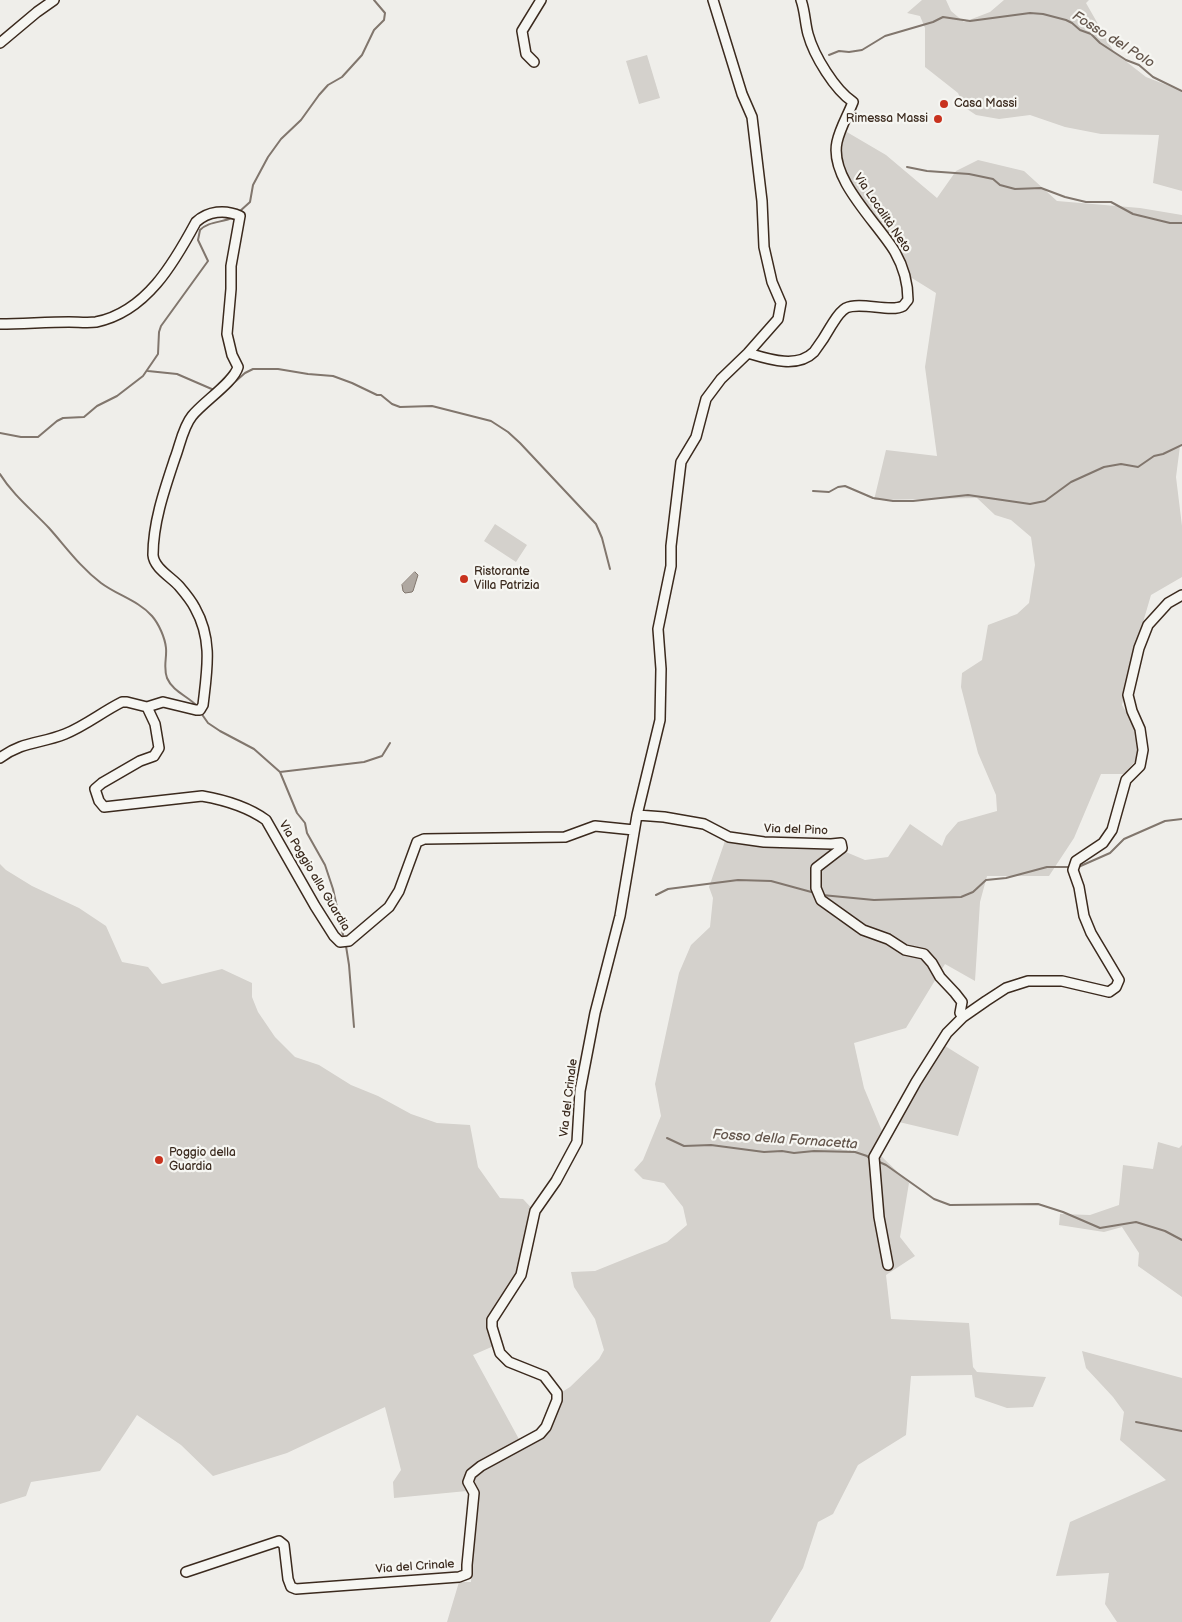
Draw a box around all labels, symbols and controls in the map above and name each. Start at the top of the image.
water label: Fosso del Polo [1069,8,1157,72]
place label: Casa Massi [954,97,1017,111]
marker: Casa Massi [938,98,950,110]
place label: Rimessa Massi [846,112,928,126]
marker: Rimessa Massi [932,113,944,125]
street label: Via Località Neto [850,171,914,255]
place label: Ristorante Villa Patrizia [474,565,540,593]
marker: Ristorante Villa Patrizia [458,573,470,585]
street label: Via Poggio alla Guardia [275,818,353,934]
street label: Via del Pino [764,822,828,838]
street label: Via del Crinale [557,1058,581,1138]
water label: Fosso della Fornacetta [712,1127,858,1153]
place label: Poggio della Guardia [169,1146,236,1174]
marker: Poggio della Guardia [153,1154,165,1166]
street label: Via del Crinale [375,1557,455,1577]

